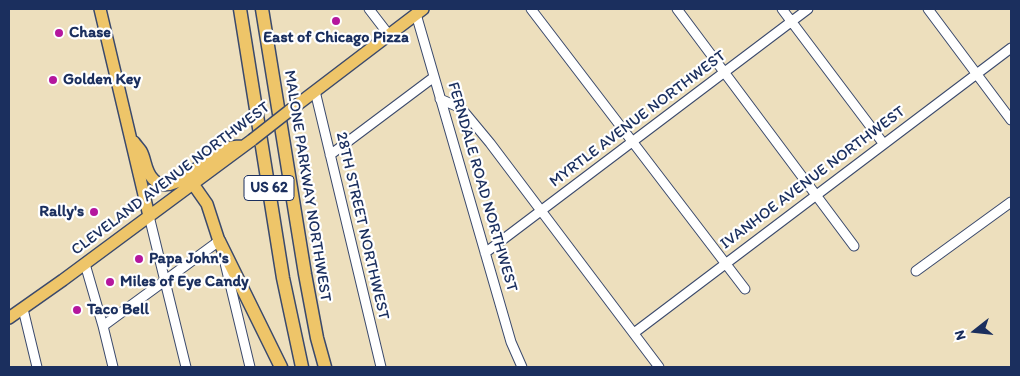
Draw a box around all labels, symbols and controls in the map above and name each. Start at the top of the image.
marker: East of Chicago Pizza [330,15,342,27]
place label: Chase [69,23,111,43]
marker: Chase [53,27,65,39]
place label: East of Chicago Pizza [263,28,409,48]
street label: MYRTLE AVENUE NORTHWEST [546,46,730,192]
street label: MALONE PARKWAY NORTHWEST [279,69,335,303]
place label: Golden Key [63,70,141,90]
marker: Golden Key [47,74,59,86]
street label: FERNDALE ROAD NORTHWEST [443,80,521,294]
street label: CLEVELAND AVENUE NORTHWEST [68,98,274,260]
street label: IVANHOE AVENUE NORTHWEST [717,102,909,254]
street label: 28TH STREET NORTHWEST [331,130,393,322]
road number: US 62 [244,176,294,200]
place label: Rally's [39,202,84,222]
marker: Rally's [88,206,100,218]
place label: Papa John's [149,249,229,269]
marker: Papa John's [133,253,145,265]
place label: Miles of Eye Candy [120,272,249,292]
marker: Miles of Eye Candy [104,276,116,288]
place label: Taco Bell [87,300,149,320]
marker: Taco Bell [71,304,83,316]
north arrow [950,306,1000,356]
text: N [951,328,970,342]

